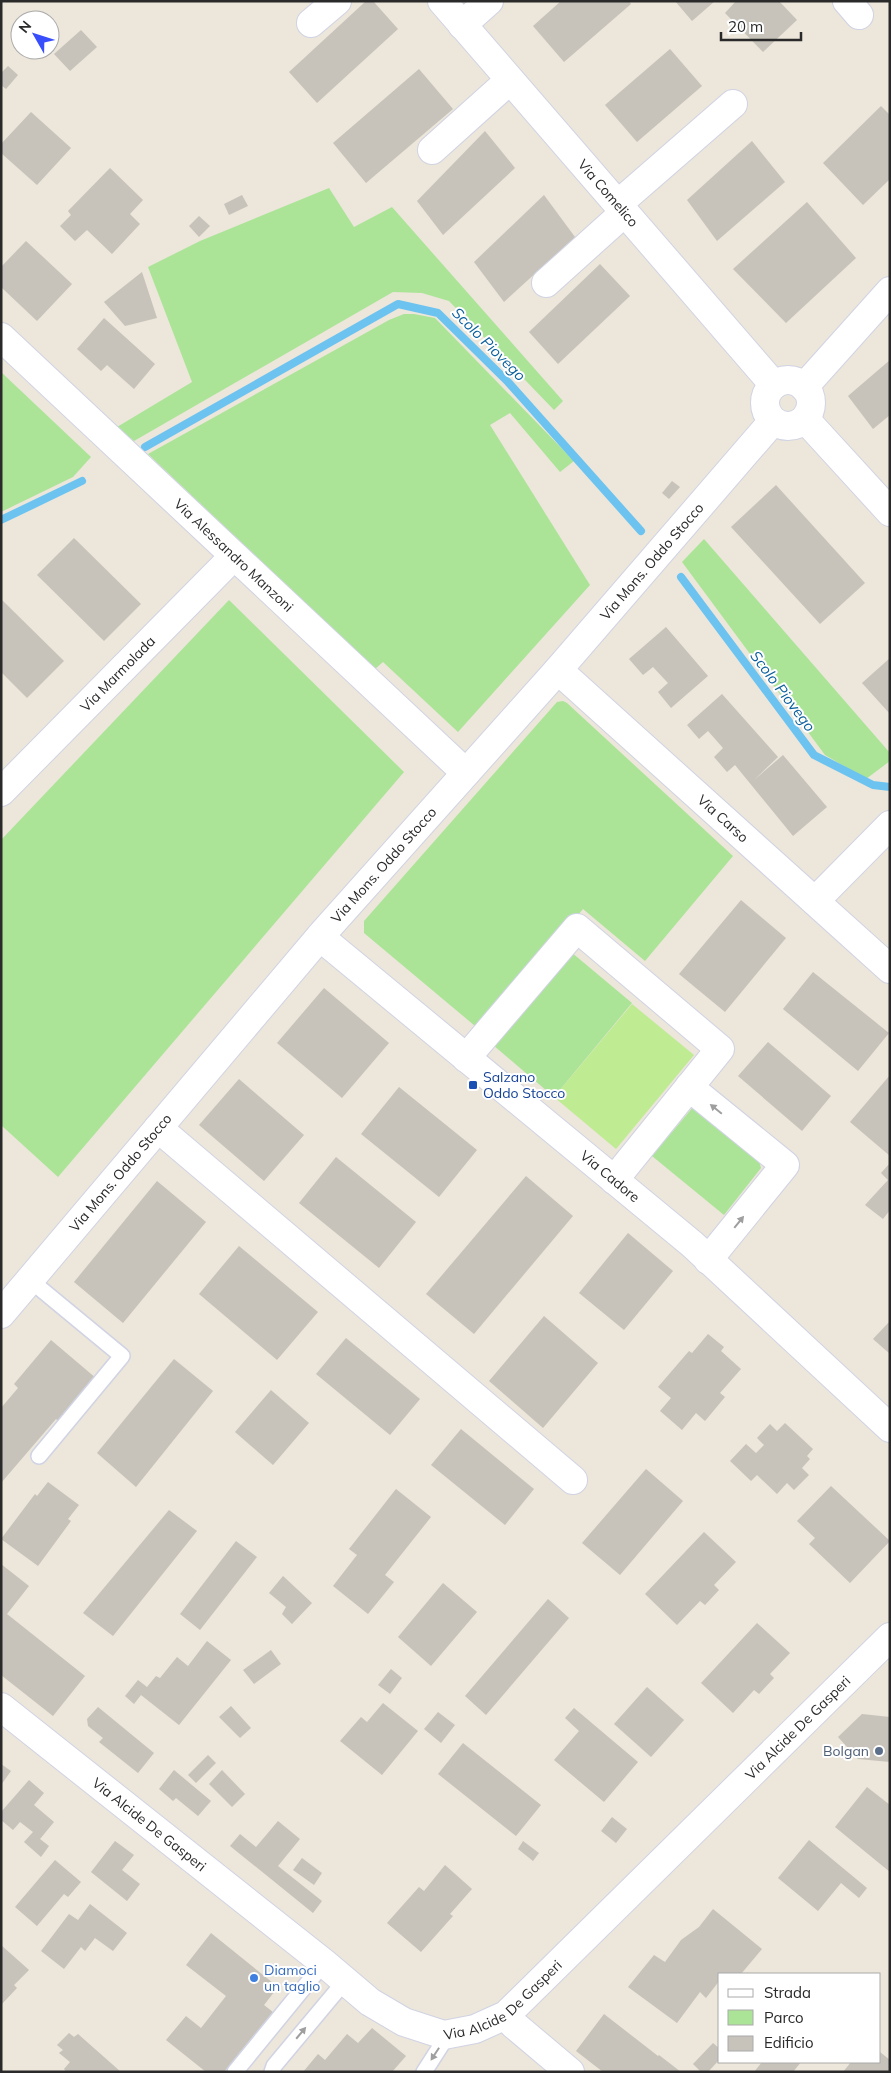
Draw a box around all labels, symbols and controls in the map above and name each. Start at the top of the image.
north arrow [10,10,60,60]
scale bar [721,10,801,42]
text: N [15,17,35,37]
text: 20 m [728,17,763,36]
street label: Via Comelico [574,156,642,231]
water label: Scolo Piovego [448,303,530,385]
street label: Via Alessandro Manzoni [170,495,297,616]
street label: Via Mons. Oddo Stocco [596,499,707,624]
street label: Via Marmolada [76,632,159,716]
water label: Scolo Piovego [746,647,820,736]
street label: Via Carso [694,791,752,846]
street label: Via Mons. Oddo Stocco [327,803,440,927]
place label: Salzano Oddo Stocco [483,1068,565,1102]
marker: Salzano Oddo Stocco [467,1079,479,1091]
one-way arrow [709,1103,722,1114]
street label: Via Mons. Oddo Stocco [65,1110,176,1236]
street label: Via Cadore [577,1146,643,1206]
one-way arrow [733,1216,744,1228]
street label: Via Alcide De Gasperi [741,1672,854,1783]
place label: Bolgan [823,1742,869,1760]
marker: Bolgan [873,1745,885,1757]
street label: Via Alcide De Gasperi [88,1774,210,1875]
street label: Via Alcide De Gasperi [442,1956,566,2044]
place label: Diamoci un taglio [264,1961,320,1995]
marker: Diamoci un taglio [248,1972,260,1984]
legend [718,1973,881,2063]
text: Strada [764,1983,811,2002]
text: Parco [764,2008,804,2027]
one-way arrow [296,2027,307,2040]
text: Edificio [764,2033,814,2052]
one-way arrow [431,2047,440,2061]

